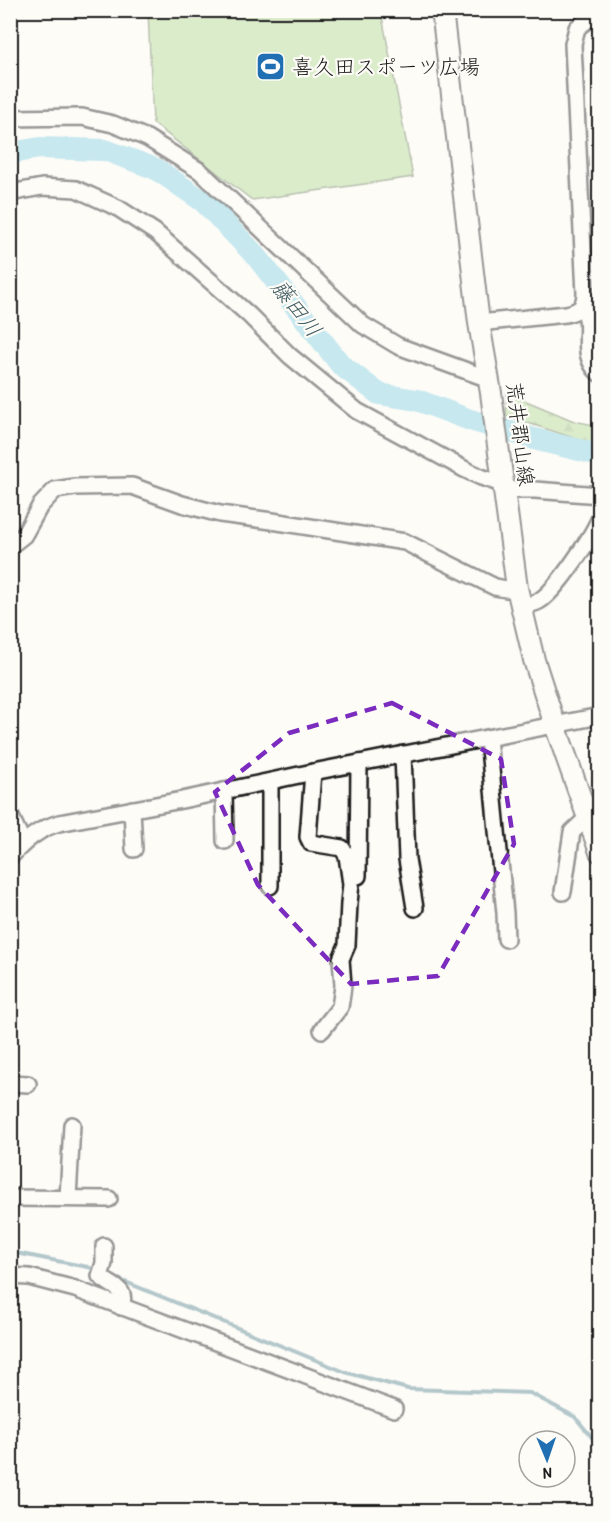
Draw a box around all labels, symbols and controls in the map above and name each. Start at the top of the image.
sports icon: 喜久田スポーツ広場 [255,51,287,83]
place label: 喜久田スポーツ広場 [292,52,481,81]
water label: 藤田川 [265,273,329,343]
street label: 荒井郡山線 [500,380,541,488]
north arrow [517,1429,577,1489]
text: N [542,1463,552,1485]

